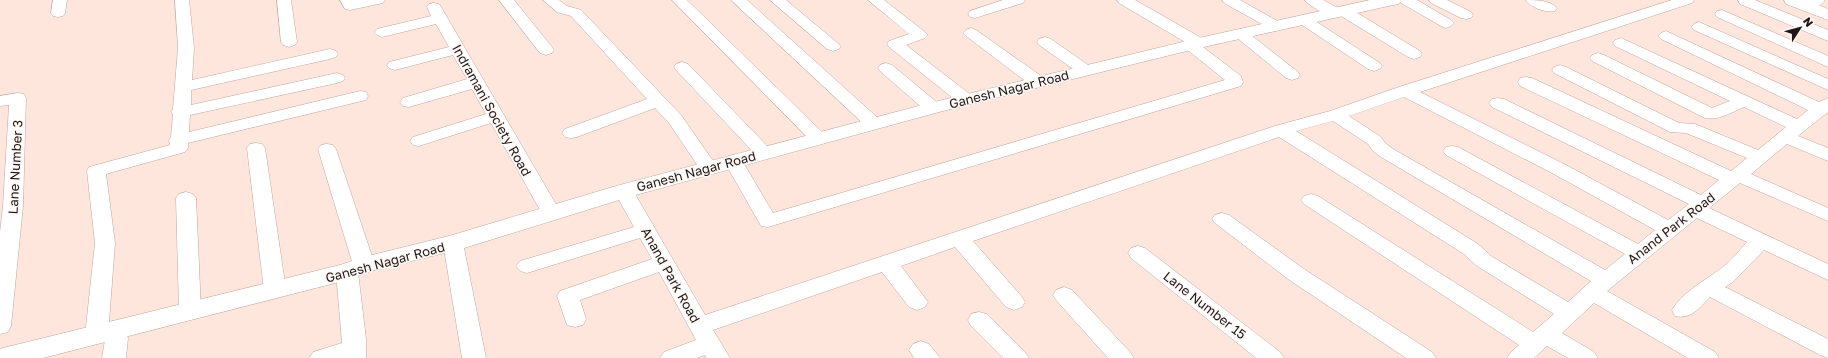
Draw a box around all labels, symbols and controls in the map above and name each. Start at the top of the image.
north arrow [1780,8,1820,48]
text: N [1801,15,1816,29]
street label: Indramani Society Road [449,41,535,179]
street label: Ganesh Nagar Road [947,66,1071,112]
street label: Lane Number 3 [5,119,25,215]
street label: Ganesh Nagar Road [635,147,757,195]
street label: Anand Park Road [1624,189,1718,267]
street label: Anand Park Road [638,225,704,325]
street label: Ganesh Nagar Road [324,238,446,286]
street label: Lane Number 15 [1160,268,1250,342]

